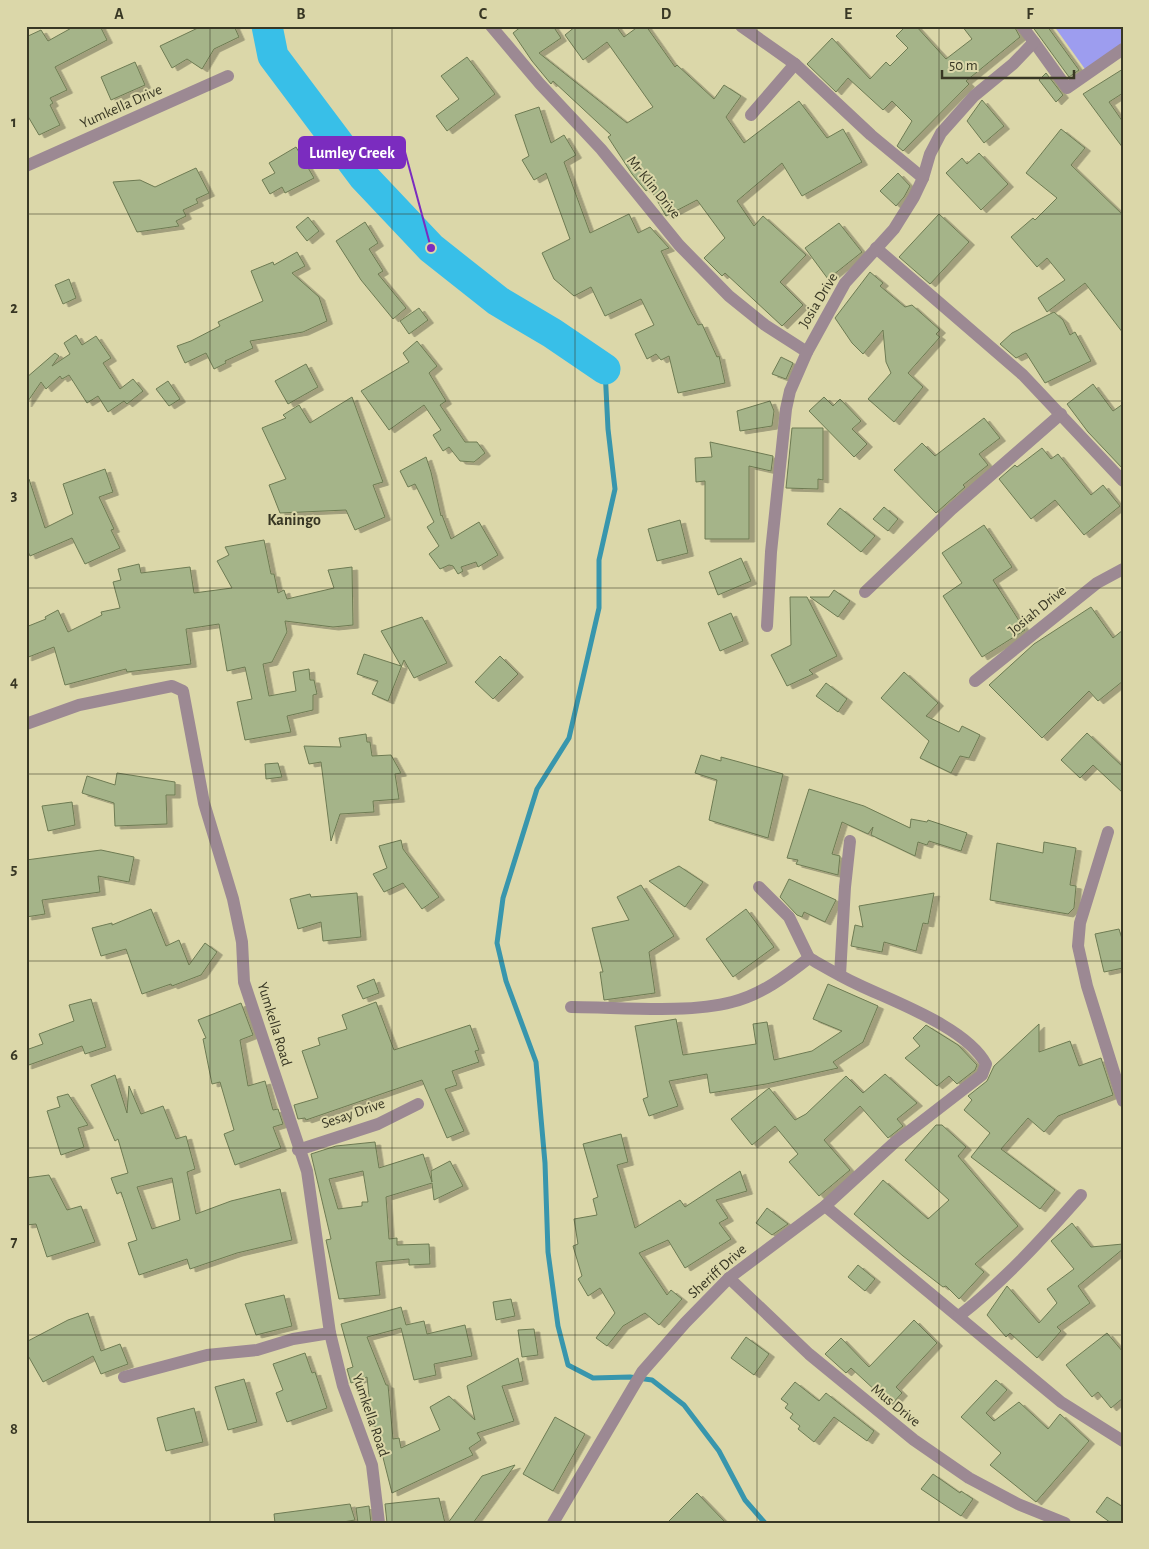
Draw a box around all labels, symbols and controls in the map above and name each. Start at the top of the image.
text: A [114,6,124,22]
text: B [296,6,306,22]
text: C [479,6,488,22]
text: D [661,6,672,22]
text: E [844,6,852,22]
text: F [1026,6,1034,22]
scale bar [942,48,1074,80]
text: 50 m [949,58,978,73]
street label: Yumkella Drive [78,82,165,131]
text: 1 [11,114,17,130]
callout: Lumley Creek [299,137,405,168]
text: Lumley Creek [309,145,395,162]
street label: Mr Klin Drive [624,153,683,222]
street label: Josia Drive [796,270,841,330]
text: 2 [10,300,18,316]
text: 3 [11,487,18,503]
district label: Kaningo [267,512,321,528]
street label: Josiah Drive [1006,583,1069,638]
text: 4 [10,674,18,690]
text: 5 [11,861,18,877]
street label: Yumkella Road [255,981,294,1068]
text: 6 [10,1047,18,1063]
street label: Sesay Drive [319,1096,387,1131]
text: 7 [11,1234,18,1250]
street label: Sheriff Drive [685,1241,749,1301]
street label: Yumkella Road [349,1372,392,1459]
street label: Mus Drive [868,1381,923,1430]
text: 8 [10,1421,18,1437]

